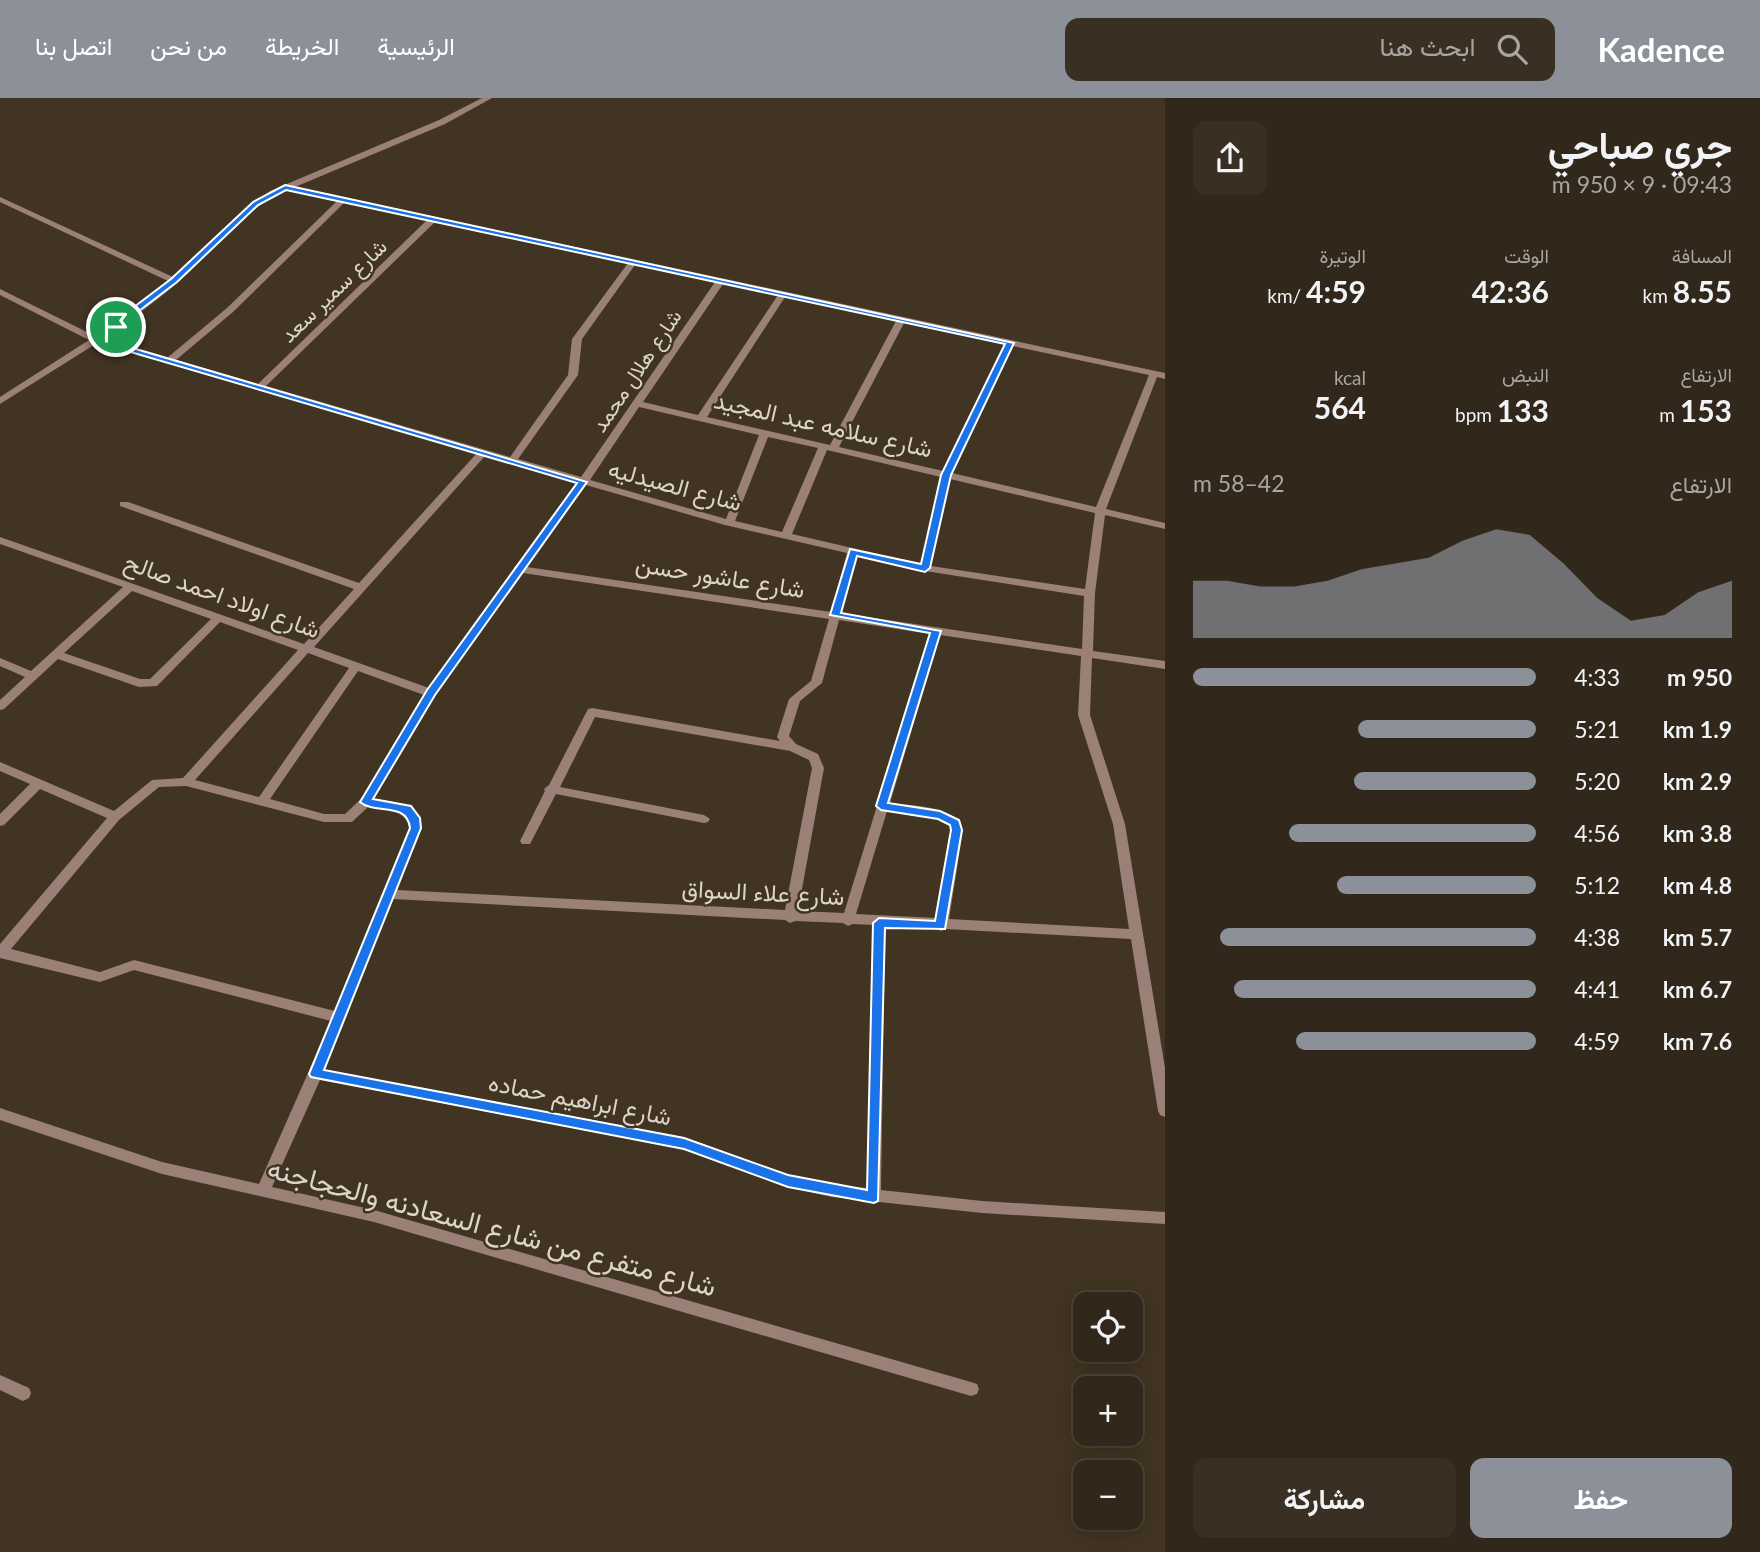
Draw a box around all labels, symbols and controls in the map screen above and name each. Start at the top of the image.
search box [1065,18,1555,81]
text: Kadence [1597,29,1725,69]
text: ابحث هنا [1380,30,1475,62]
icon: search [1493,30,1531,68]
text: اتصل بنا [35,31,112,60]
text: من نحن [150,31,227,60]
text: الخريطة [265,31,339,60]
text: الرئيسية [377,31,455,60]
button: share [1193,121,1267,195]
text: جري صباحي [1548,121,1732,167]
text: 09:43 · 9 × 950 m [1552,170,1732,198]
street label: شارع سمير سعد [275,233,393,349]
text: الوتيرة [1320,244,1366,267]
text: الوقت [1504,244,1549,267]
text: المسافة [1672,244,1732,267]
text: 4:59 [1306,273,1366,309]
text: 42:36 [1472,273,1549,309]
text: 8.55 [1673,273,1732,309]
text: /km [1267,284,1306,307]
text: km [1643,284,1673,307]
pin [86,297,146,357]
street label: شارع هلال محمد [586,304,688,438]
icon: arrive [97,308,135,346]
text: النبض [1502,363,1549,386]
text: الارتفاع [1680,363,1732,386]
text: kcal [1334,366,1366,389]
street label: شارع سلامه عبد المجيد [711,384,935,466]
text: 564 [1314,389,1366,425]
text: 133 [1497,392,1549,428]
text: 153 [1680,392,1732,428]
text: bpm [1455,403,1497,426]
text: m [1659,403,1680,426]
street label: شارع الصيدليه [605,453,745,519]
text: 42–58 m [1193,469,1285,497]
text: الارتفاع [1670,470,1732,498]
street label: شارع اولاد احمد صالح [119,546,324,647]
street label: شارع عاشور حسن [633,548,807,606]
text: 4:33 [1574,663,1620,691]
text: 950 m [1667,663,1732,691]
text: 5:21 [1574,715,1620,743]
text: 1.9 km [1663,715,1732,743]
text: 5:20 [1574,767,1620,795]
text: 2.9 km [1663,767,1732,795]
text: 4:56 [1574,819,1620,847]
text: 3.8 km [1663,819,1732,847]
text: 5:12 [1574,871,1620,899]
text: 4.8 km [1663,871,1732,899]
street label: شارع علاء السواق [681,873,845,913]
text: 4:38 [1574,923,1620,951]
text: 5.7 km [1663,923,1732,951]
text: 4:41 [1574,975,1620,1003]
text: 6.7 km [1663,975,1732,1003]
text: 4:59 [1574,1027,1620,1055]
text: 7.6 km [1663,1027,1732,1055]
street label: شارع ابراهيم حماده [486,1067,674,1133]
street label: شارع متفرع من شارع السعادنه والحجاجنه [263,1150,720,1305]
map controls [1073,1292,1143,1530]
button: locate [1073,1292,1143,1362]
button: + [1073,1376,1143,1446]
button: مشاركة [1193,1458,1456,1538]
button: حفظ [1470,1458,1732,1538]
button: − [1073,1460,1143,1530]

